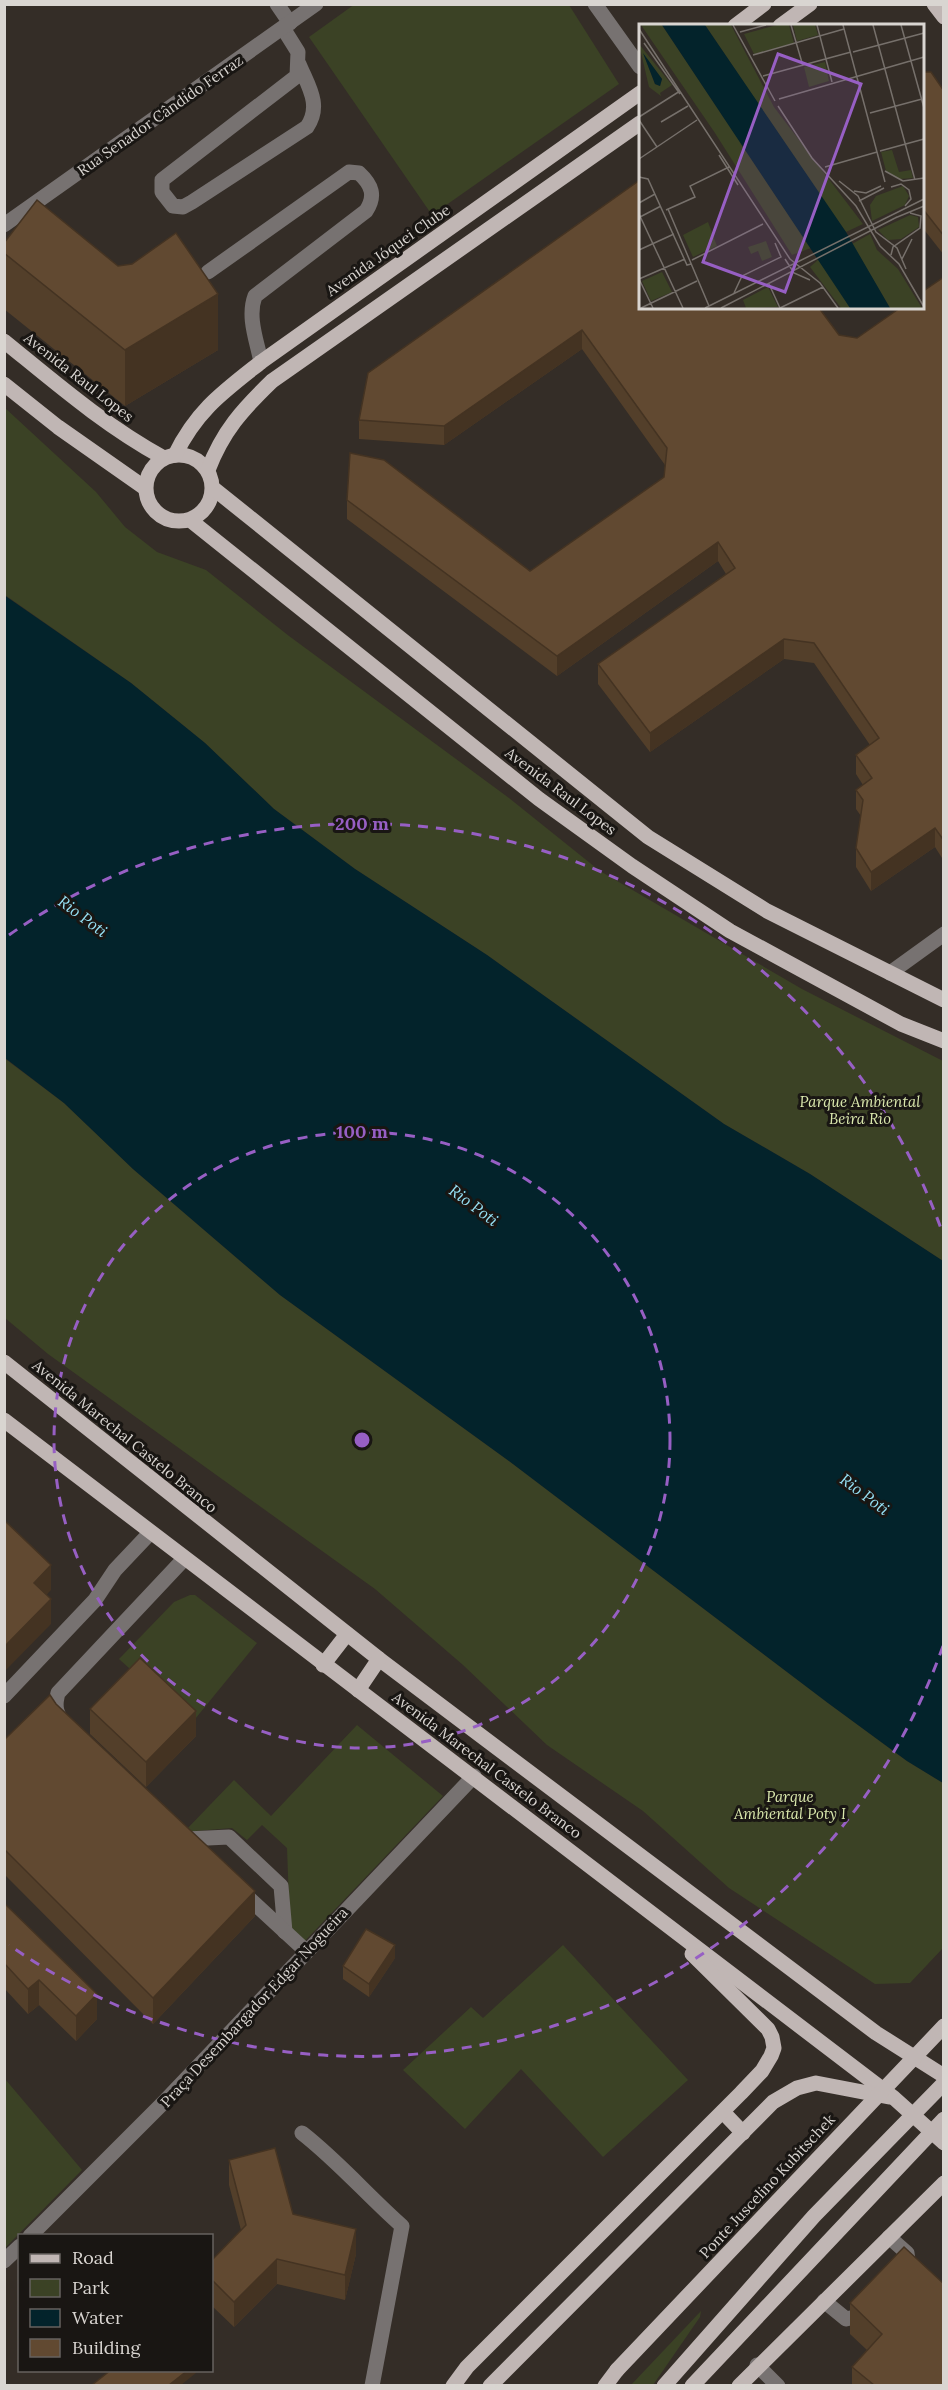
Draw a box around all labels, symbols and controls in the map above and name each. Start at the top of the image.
inset map [639,24,924,309]
street label: Rua Senador Cândido Ferraz [73,50,247,180]
street label: Avenida Jóquei Clube [321,200,454,301]
street label: Avenida Raul Lopes [19,328,138,426]
street label: Avenida Raul Lopes [501,742,620,839]
text: 200 m [335,812,389,835]
water label: Rio Poti [54,891,112,941]
park label: Parque Ambiental Beira Rio [800,1092,921,1128]
text: 100 m [336,1120,388,1143]
water label: Rio Poti [445,1180,503,1230]
street label: Avenida Marechal Castelo Branco [28,1355,221,1517]
centre of rings [352,1430,372,1450]
water label: Rio Poti [836,1469,894,1519]
street label: Avenida Marechal Castelo Branco [388,1687,586,1843]
park label: Parque Ambiental Poty I [733,1787,846,1823]
street label: Praça Desembargador Edgar Nogueira [156,1903,352,2111]
street label: Ponte Juscelino Kubitschek [695,2110,839,2262]
legend [18,2234,213,2372]
text: Road [72,2246,114,2269]
text: Park [72,2276,110,2299]
text: Water [72,2306,123,2329]
text: Building [72,2336,142,2359]

